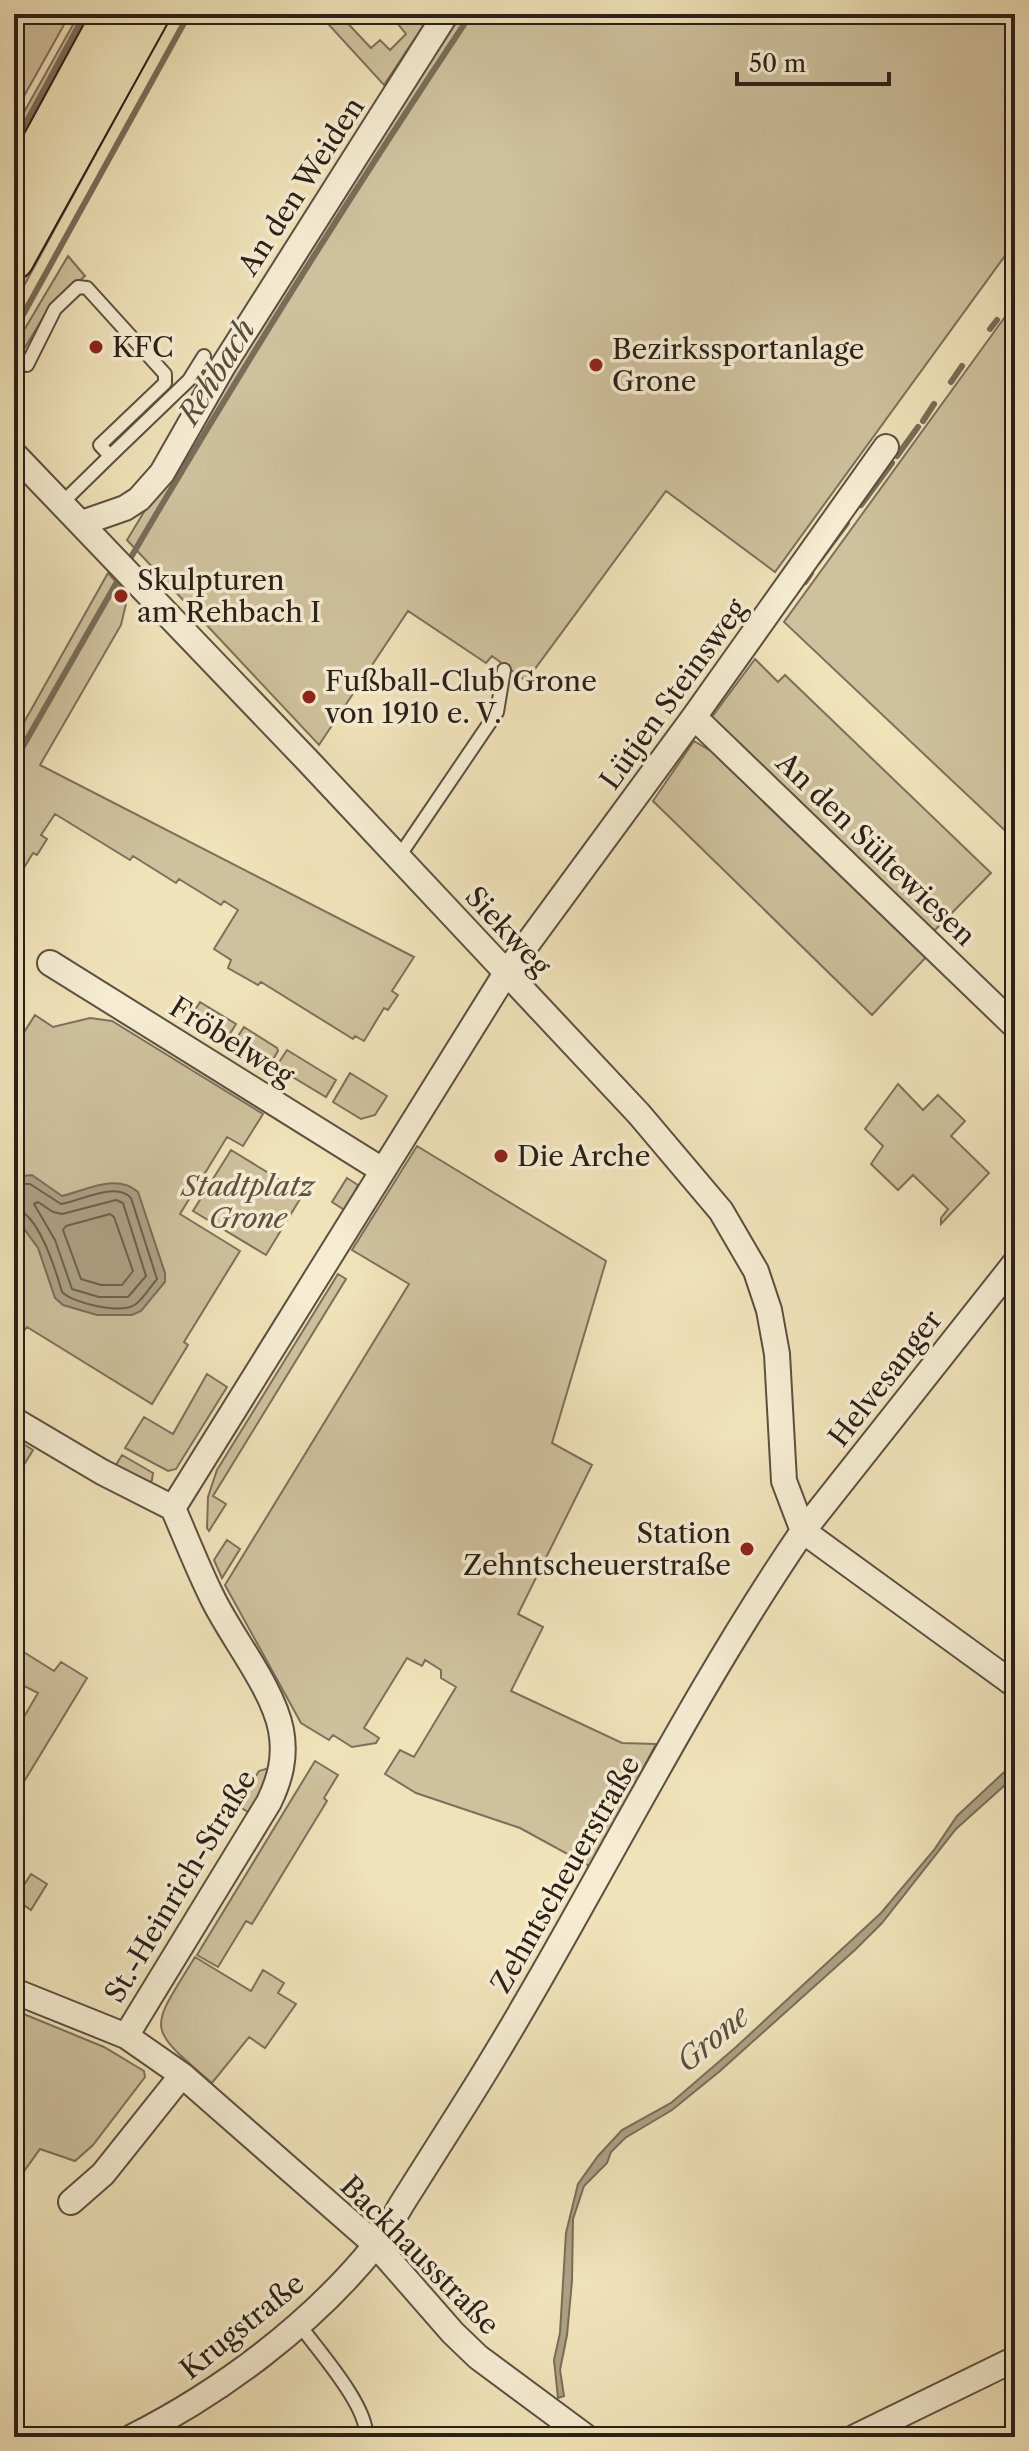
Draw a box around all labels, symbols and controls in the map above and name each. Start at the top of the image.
scale bar [737,36,889,86]
text: 50 m [749,49,806,78]
street label: An den Weiden [230,91,371,282]
water label: Rehbach [169,312,263,433]
place label: KFC [112,330,174,364]
place label: Bezirkssportanlage Grone [612,332,864,398]
marker: KFC [87,338,105,356]
marker: Bezirkssportanlage Grone [587,356,605,374]
place label: Skulpturen am Rehbach I [137,563,321,629]
marker: Skulpturen am Rehbach I [112,587,130,605]
street label: Lütjen Steinsweg [593,592,754,796]
place label: Fußball-Club Grone von 1910 e. V. [324,664,597,730]
marker: Fußball-Club Grone von 1910 e. V. [300,688,318,706]
street label: An den Sültewiesen [769,745,983,953]
street label: Siekweg [458,879,558,983]
street label: Fröbelweg [164,989,301,1093]
place label: Die Arche [517,1139,650,1173]
marker: Die Arche [492,1147,510,1165]
park label: Stadtplatz Grone [180,1169,317,1235]
street label: Helvesanger [821,1303,949,1453]
place label: Station Zehntscheuerstraße [463,1516,731,1582]
marker: Station Zehntscheuerstraße [738,1540,756,1558]
street label: Zehntscheuerstraße [483,1750,647,1998]
street label: St.-Heinrich-Straße [97,1764,263,2008]
water label: Grone [669,1997,758,2080]
street label: Backhausstraße [334,2169,506,2341]
street label: Krugstraße [173,2266,311,2386]

